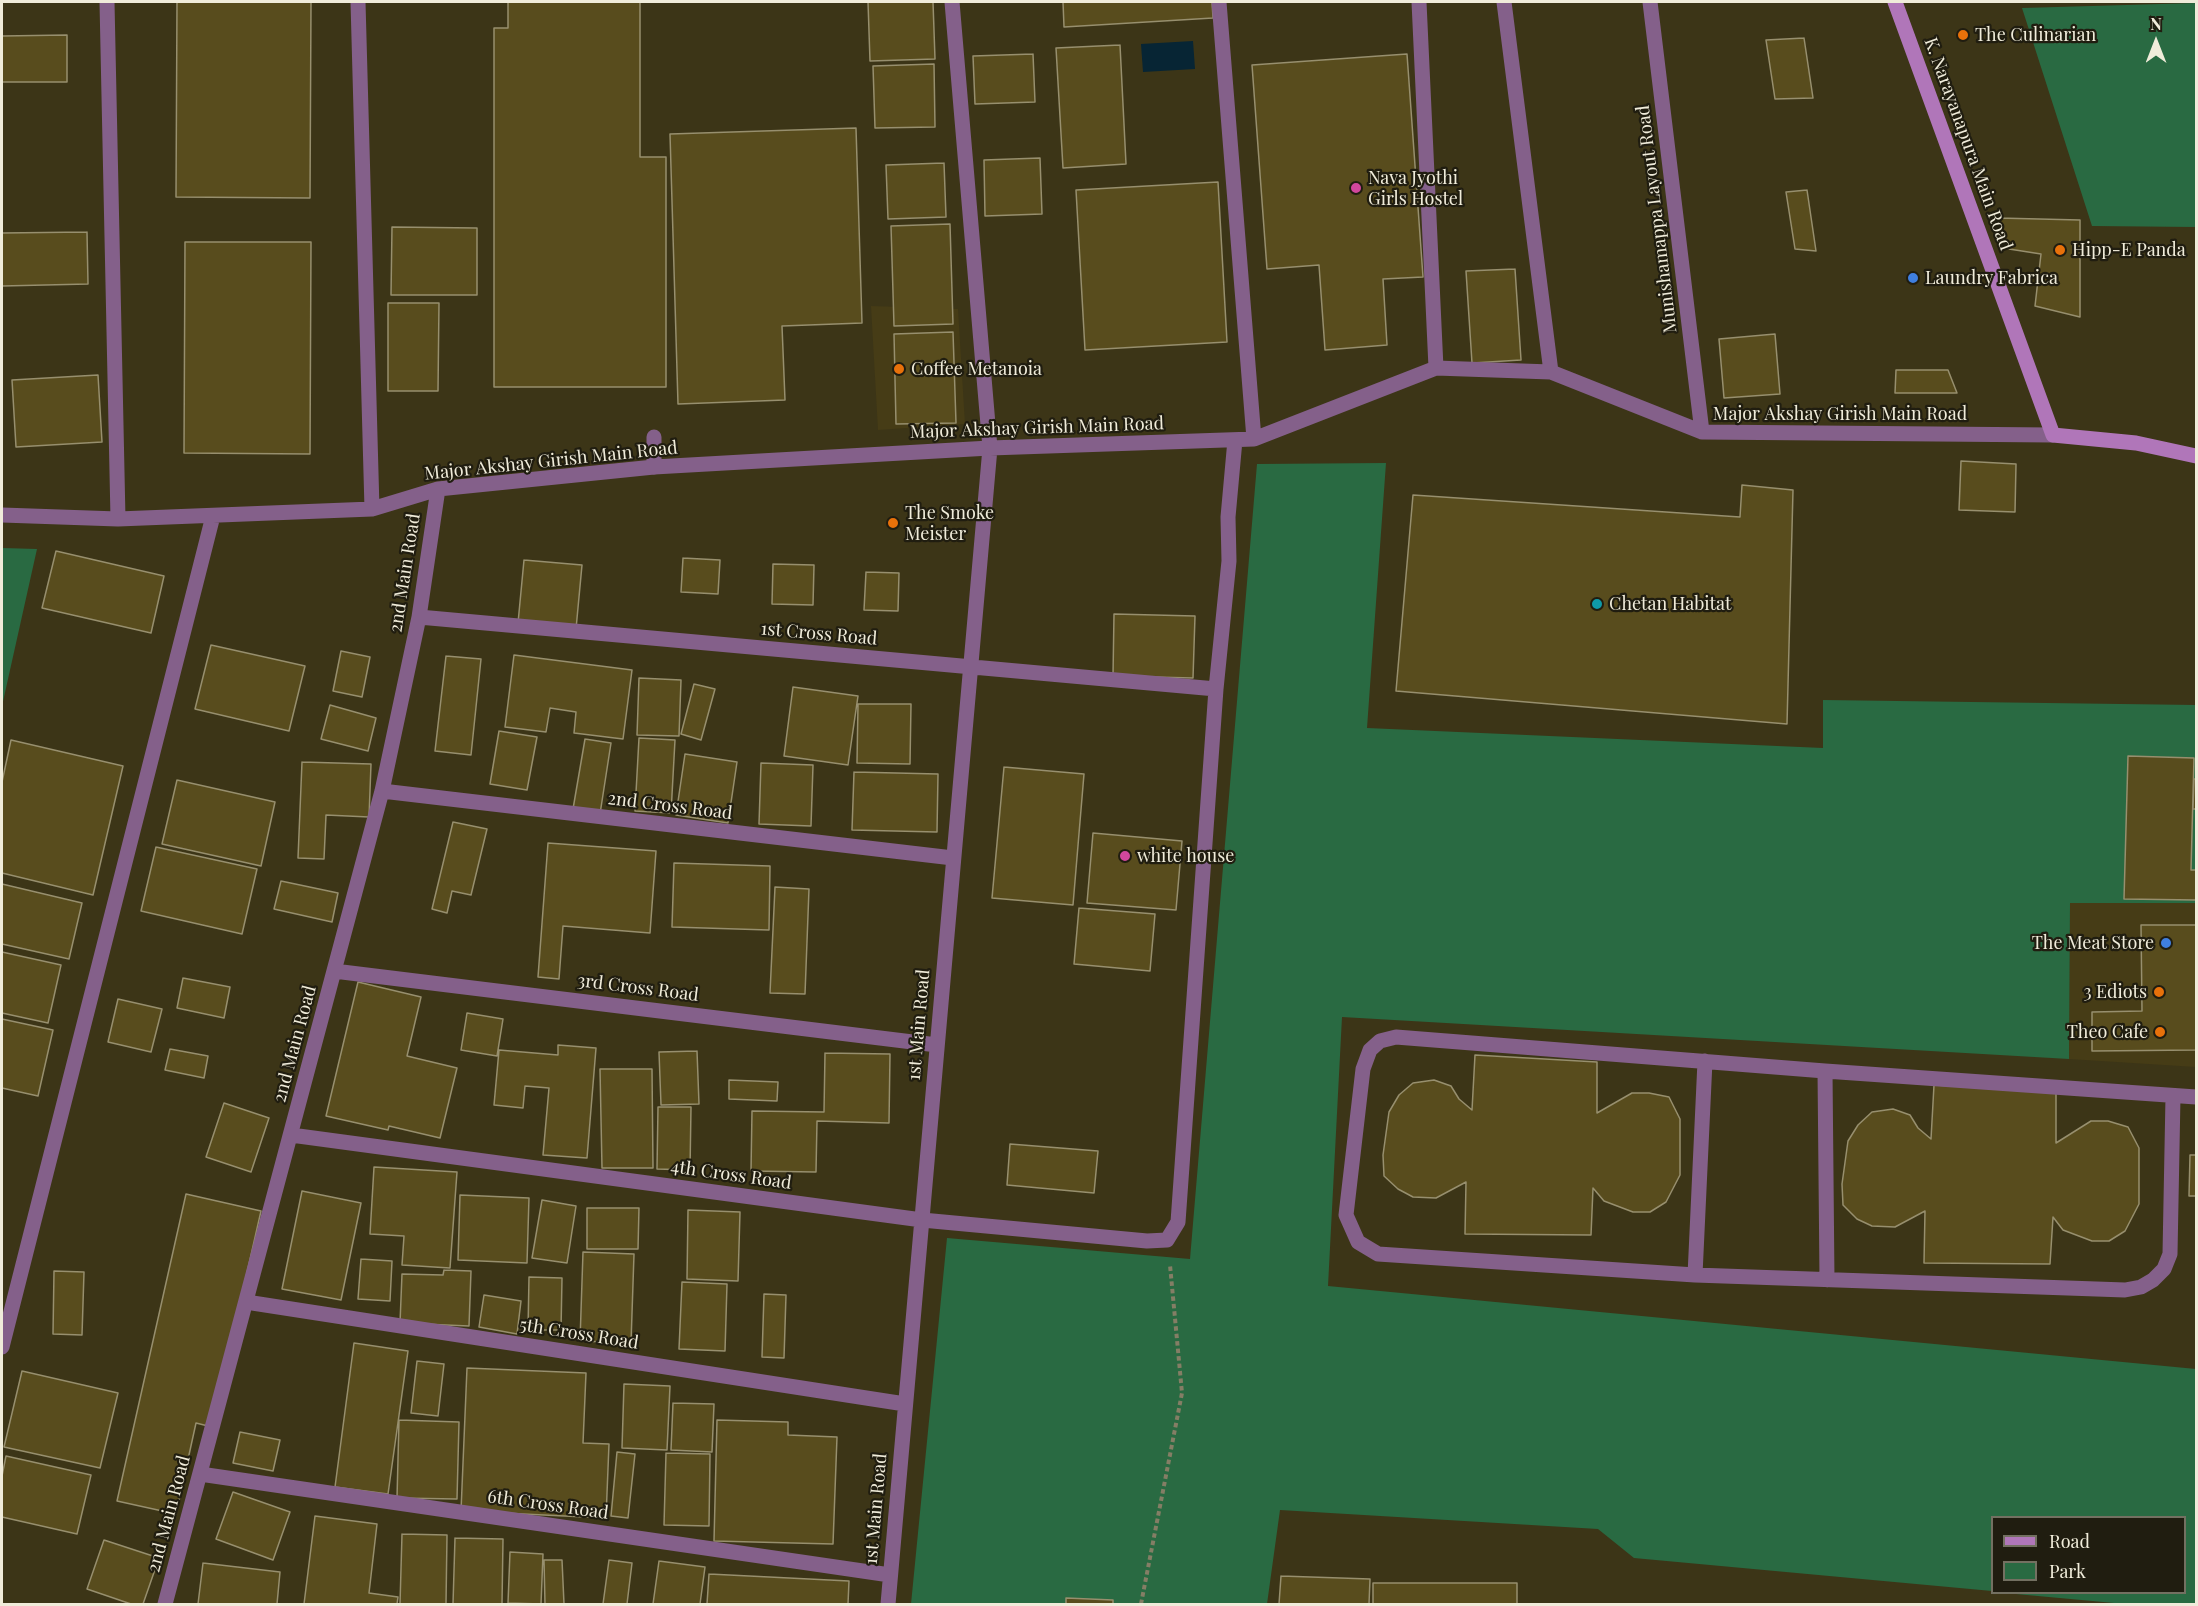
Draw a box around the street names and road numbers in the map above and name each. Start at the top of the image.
street label: K. Narayanapura Main Road [1919,35,2017,253]
street label: Munishamappa Layout Road [1632,104,1682,334]
street label: Major Akshay Girish Main Road [1713,403,1967,425]
street label: Major Akshay Girish Main Road [910,413,1164,443]
street label: Major Akshay Girish Main Road [423,437,679,485]
street label: 2nd Main Road [385,512,425,634]
street label: 1st Cross Road [760,618,878,650]
street label: 2nd Cross Road [606,788,734,824]
street label: 1st Main Road [903,968,935,1082]
street label: 3rd Cross Road [576,970,700,1006]
street label: 2nd Main Road [269,983,321,1105]
street label: 4th Cross Road [669,1156,793,1194]
street label: 5th Cross Road [518,1314,640,1354]
street label: 1st Main Road [860,1452,892,1566]
street label: 2nd Main Road [143,1453,195,1575]
street label: 6th Cross Road [486,1486,610,1524]

